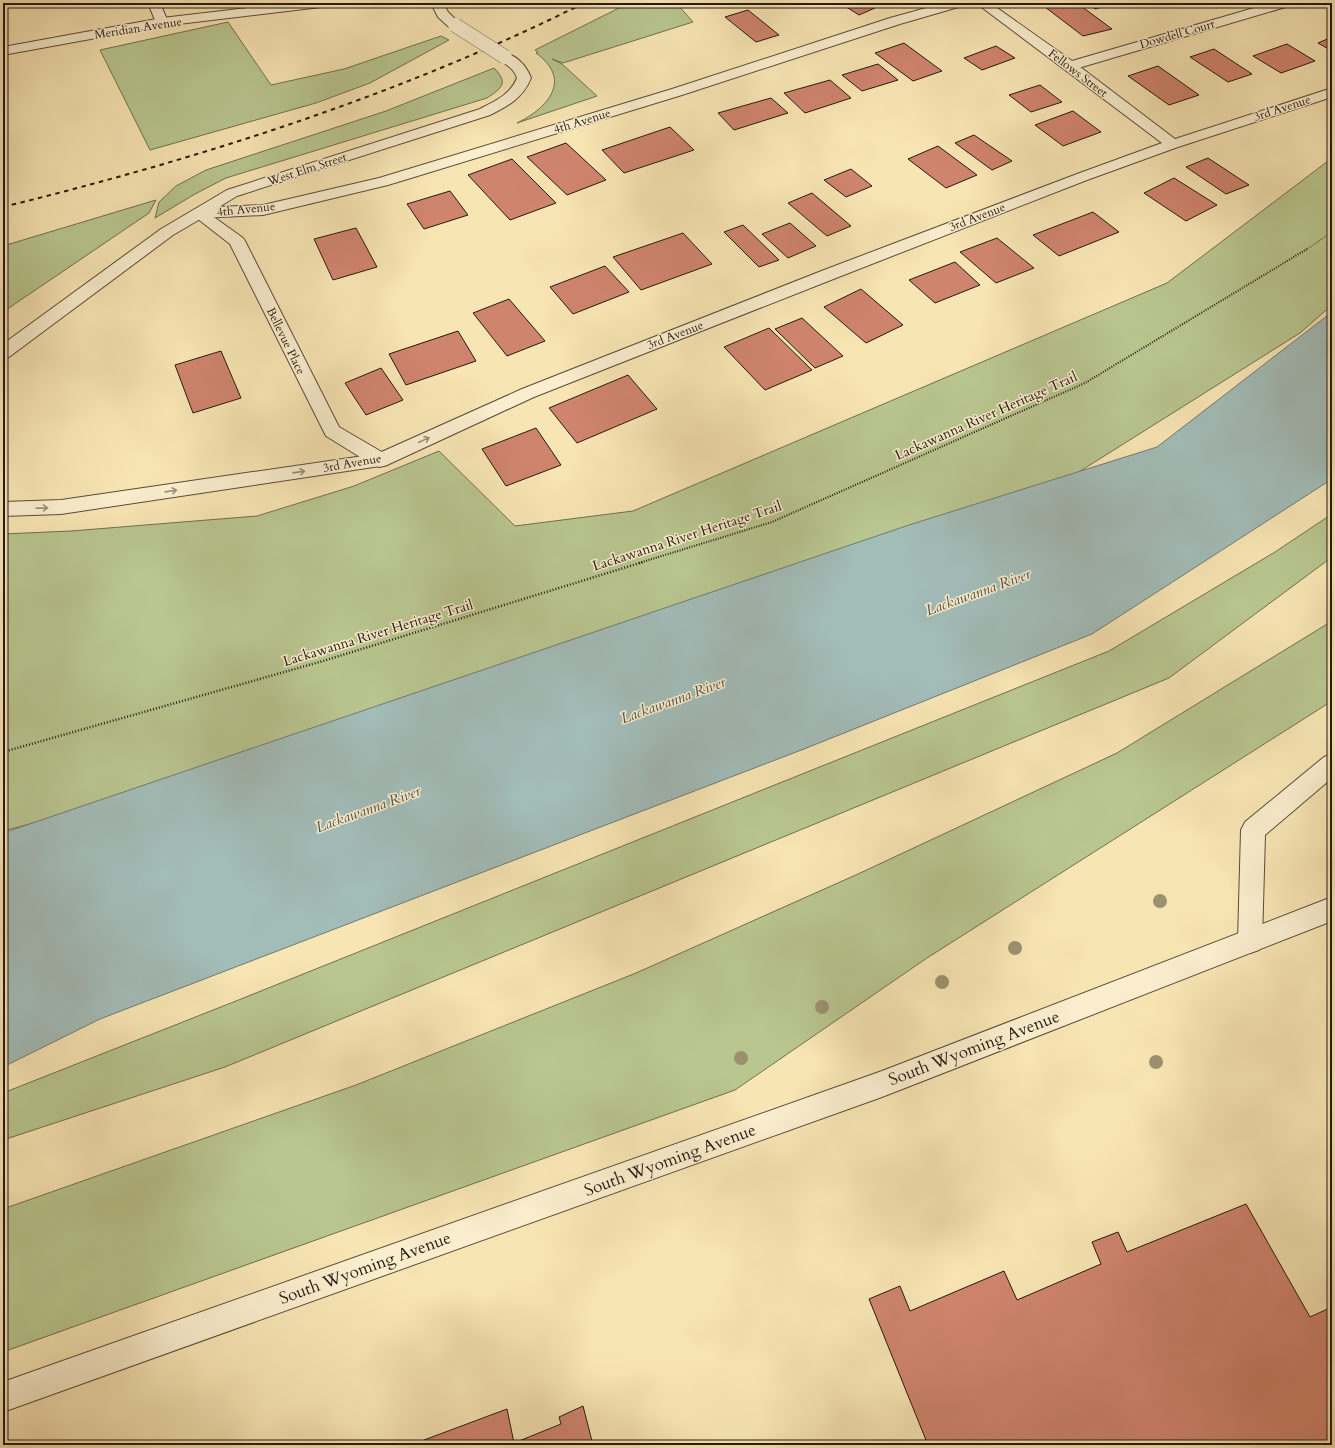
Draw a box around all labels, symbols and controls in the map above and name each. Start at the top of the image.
street label: Meridian Avenue [93,13,183,43]
street label: Dowdell Court [1138,16,1217,52]
street label: Fellows Street [1045,45,1111,101]
street label: 3rd Avenue [1251,91,1313,125]
street label: 4th Avenue [552,105,612,137]
street label: West Elm Street [264,149,349,190]
street label: 4th Avenue [216,198,276,220]
street label: 3rd Avenue [947,199,1007,235]
street label: Bellevue Place [263,305,309,377]
street label: 3rd Avenue [645,317,705,353]
street label: Lackawanna River Heritage Trail [892,367,1081,465]
one-way arrow [418,436,430,443]
street label: 3rd Avenue [322,450,382,476]
one-way arrow [292,468,305,476]
one-way arrow [164,487,177,495]
street label: Lackawanna River Heritage Trail [590,496,784,576]
one-way arrow [35,504,48,512]
water label: Lackawanna River [923,563,1034,620]
street label: Lackawanna River Heritage Trail [281,595,476,671]
water label: Lackawanna River [618,671,729,728]
water label: Lackawanna River [313,780,424,837]
street label: South Wyoming Avenue [885,1005,1063,1091]
street label: South Wyoming Avenue [581,1118,759,1202]
street label: South Wyoming Avenue [276,1226,454,1310]

